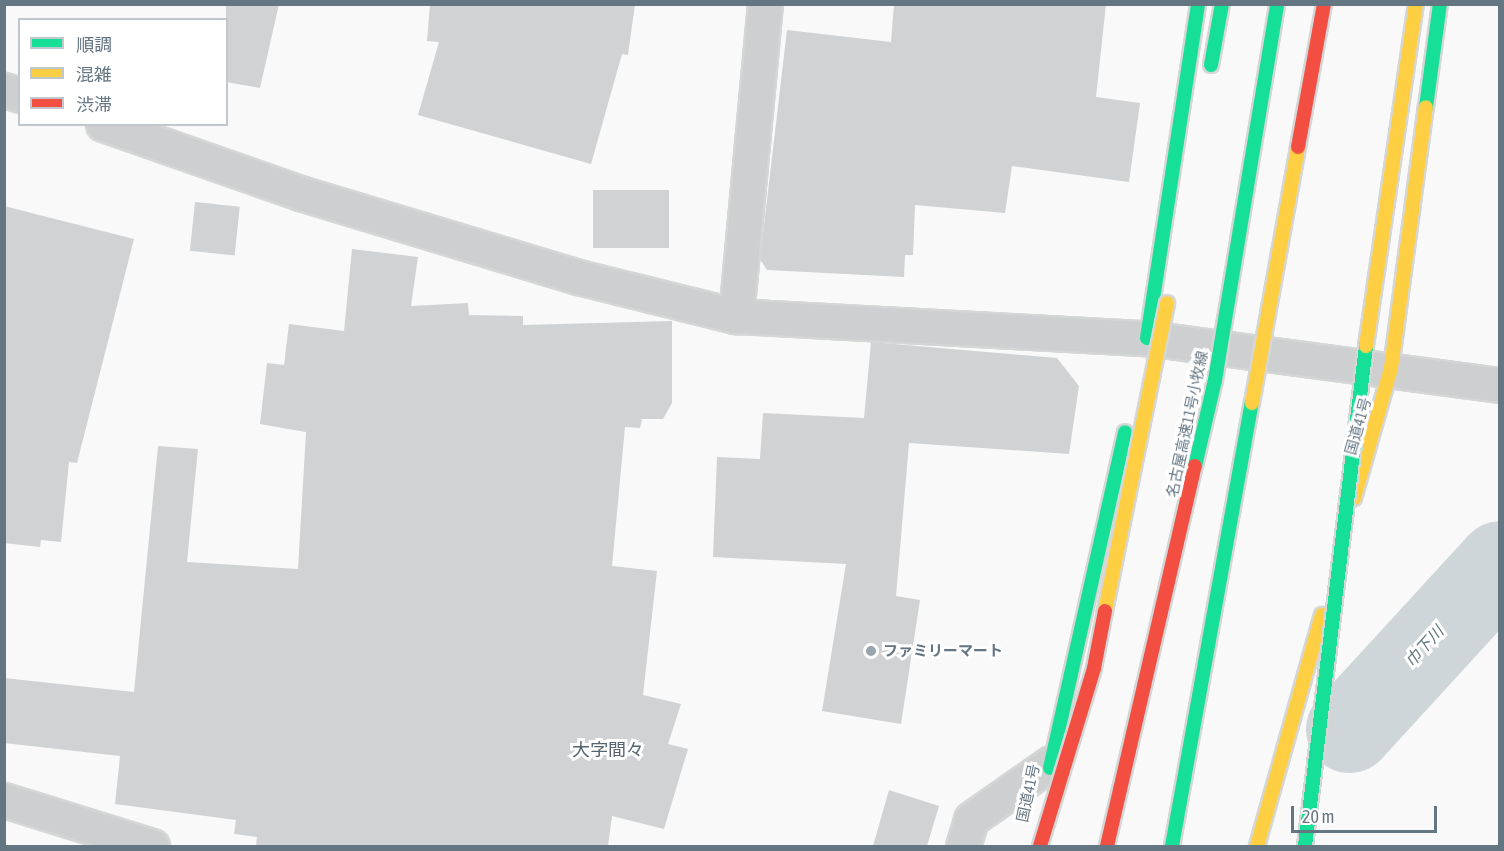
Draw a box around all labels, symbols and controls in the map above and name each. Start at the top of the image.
legend [18,18,228,126]
text: 順調 [76,34,112,55]
text: 混雑 [76,64,112,85]
text: 渋滞 [76,94,112,115]
street label: 名古屋高速11号小牧線 [1163,349,1211,499]
street label: 国道41号 [1341,395,1375,457]
water label: 巾下川 [1401,622,1447,670]
place label: ファミリーマート [883,642,1003,660]
marker: ファミリーマート [864,644,878,658]
district label: 大字間々 [572,739,644,761]
street label: 国道41号 [1013,762,1043,824]
scale bar [1294,794,1440,832]
text: 20 m [1302,806,1334,827]

